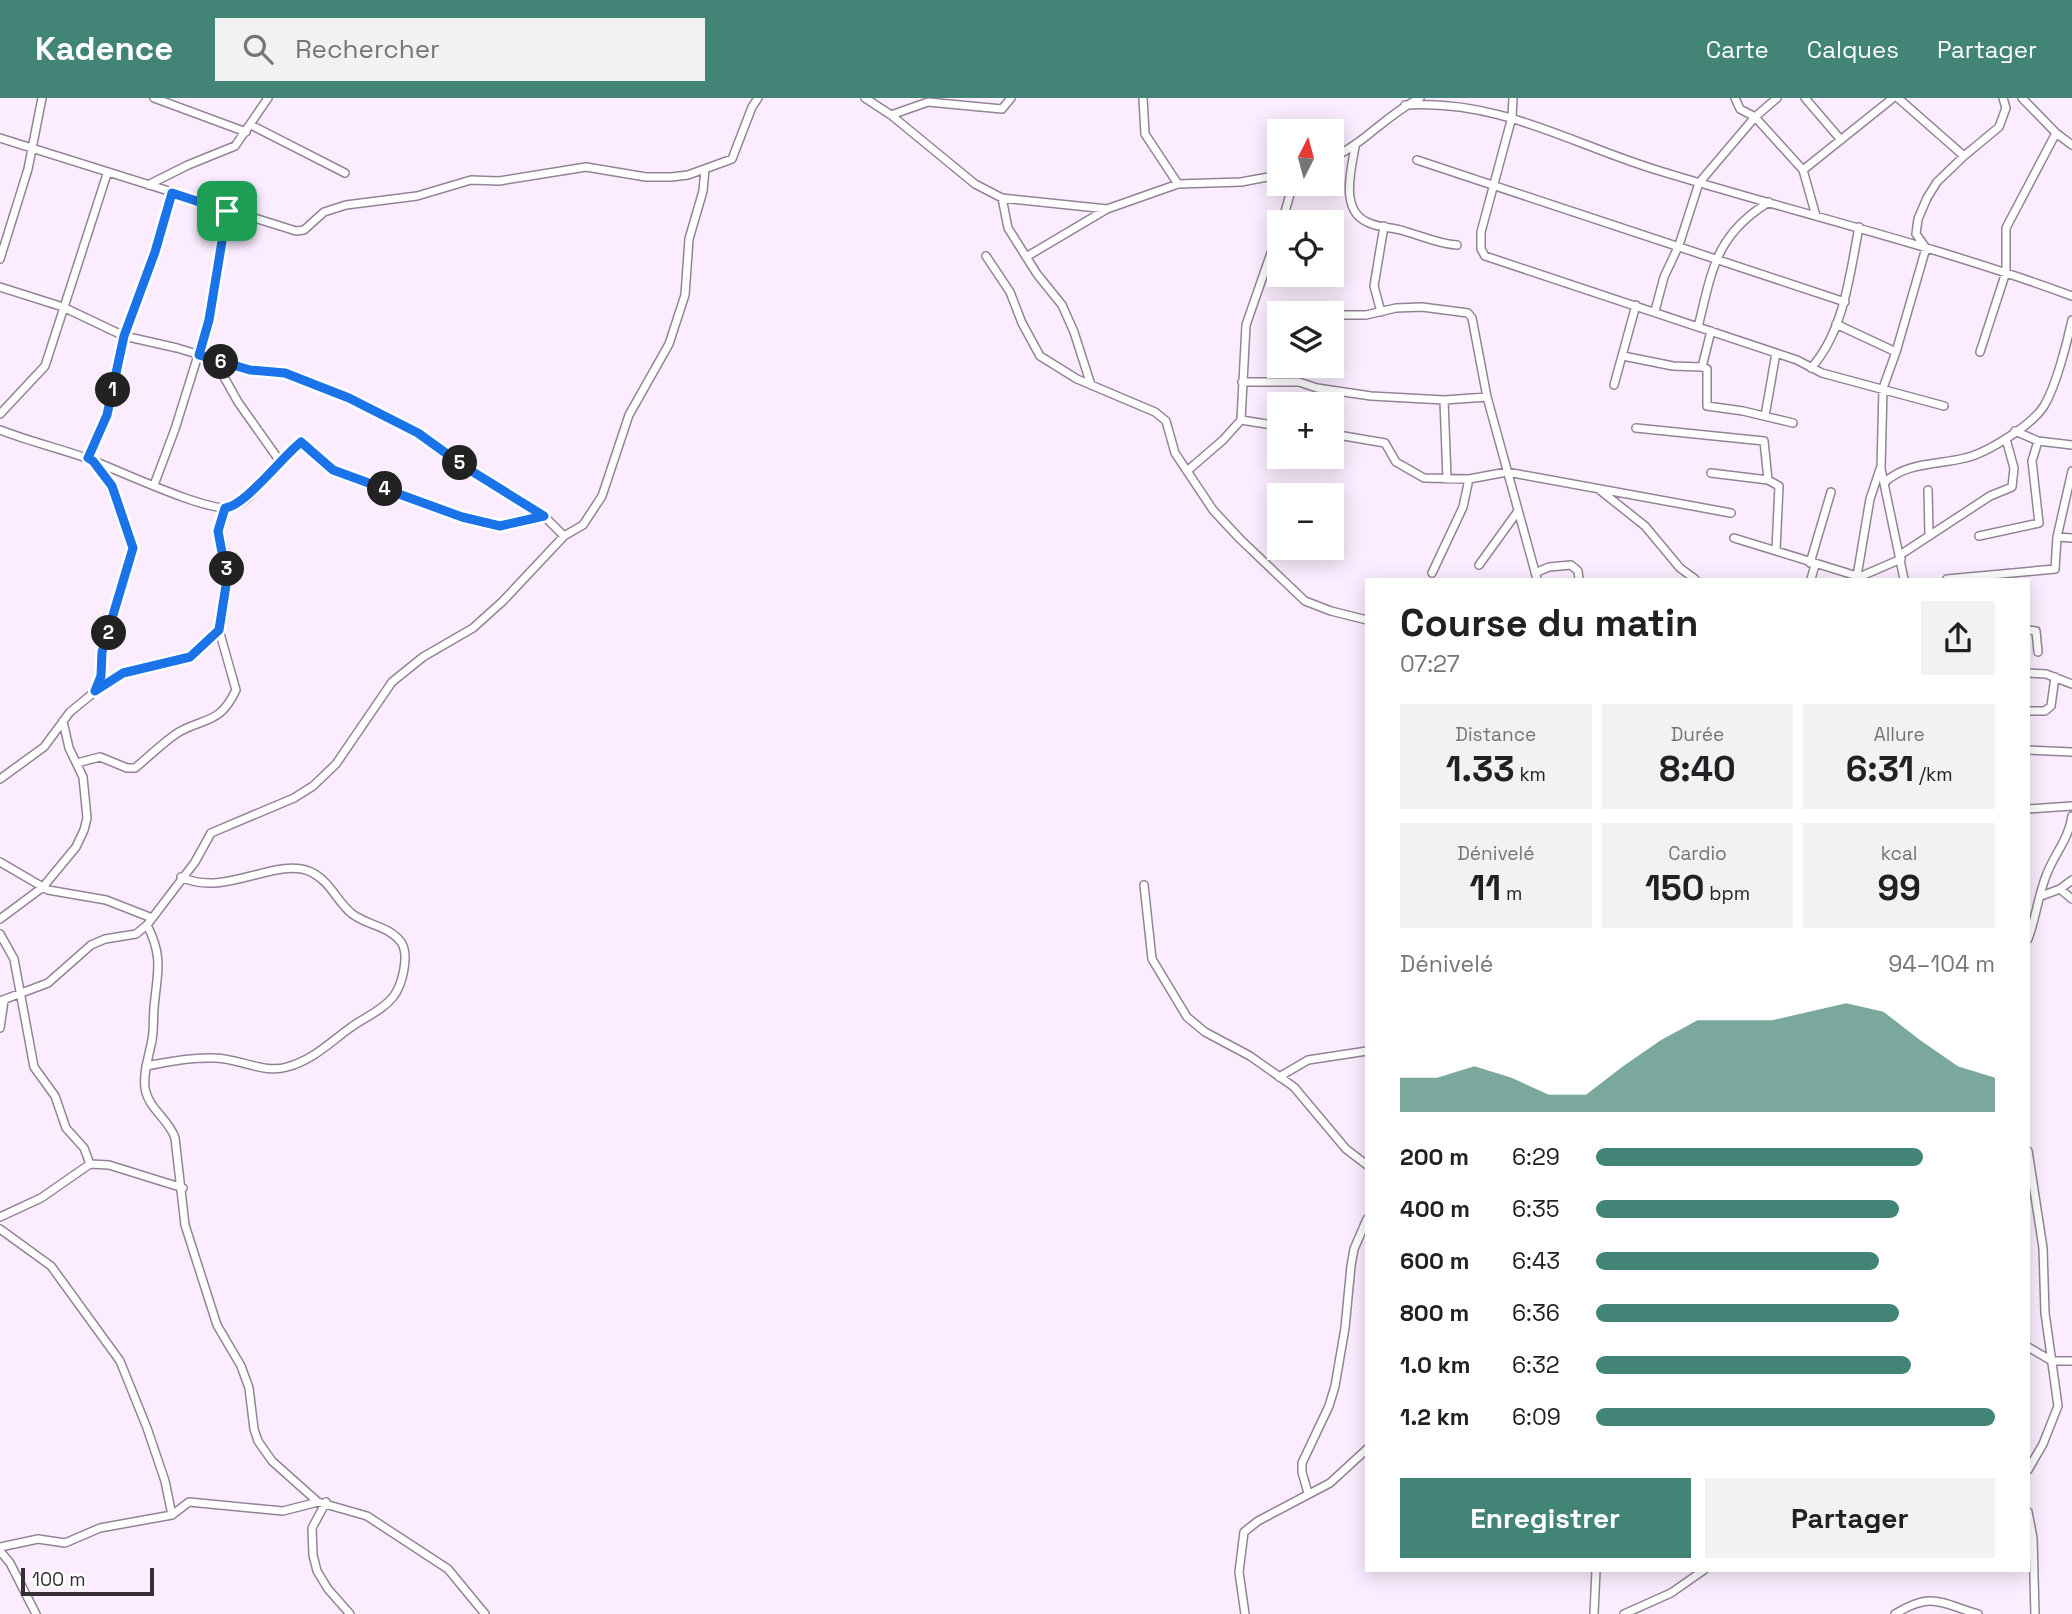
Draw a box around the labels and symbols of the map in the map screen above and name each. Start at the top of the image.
north arrow [1267,119,1344,196]
pin [197,181,257,241]
pin: 6 [204,344,238,380]
pin: 1 [96,372,130,408]
pin: 5 [442,446,477,480]
pin: 4 [368,472,402,506]
pin: 3 [210,552,244,587]
pin: 2 [92,616,126,650]
scale bar [21,1565,154,1597]

